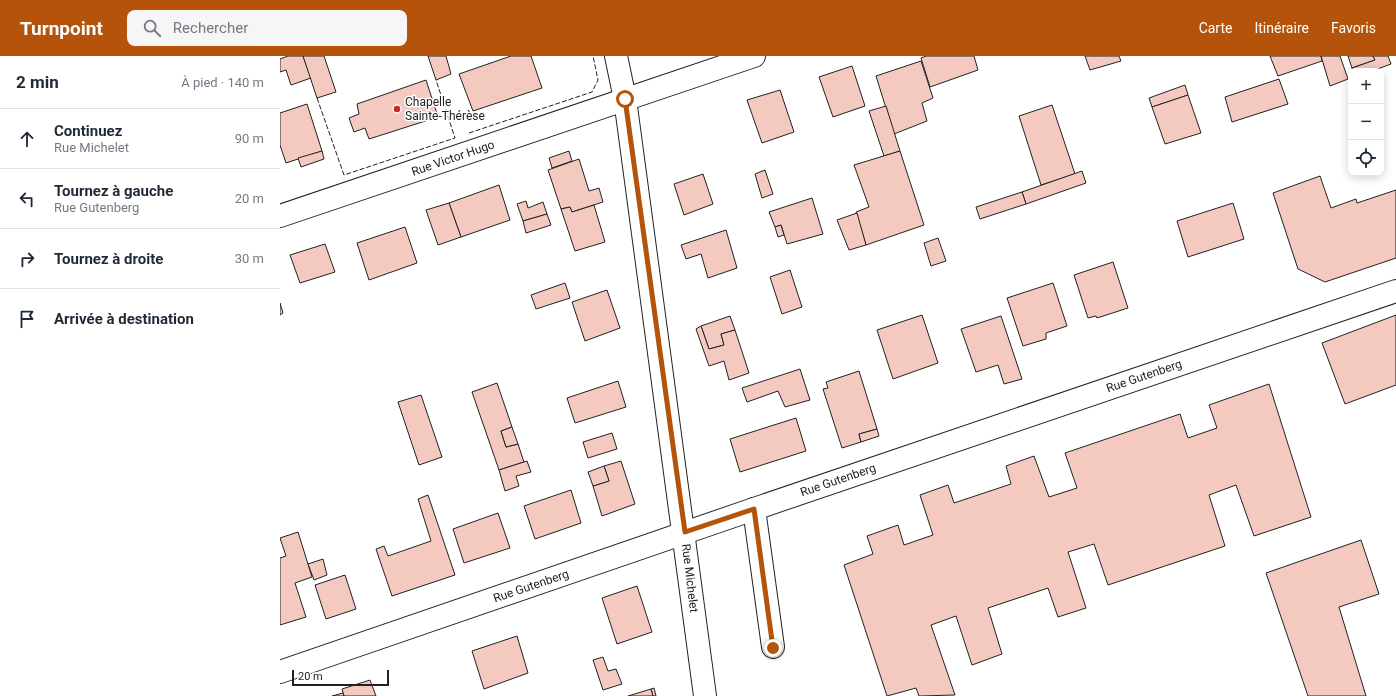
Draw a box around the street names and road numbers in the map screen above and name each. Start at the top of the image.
street label: Rue Victor Hugo [410,137,496,179]
street label: Rue Gutenberg [1104,357,1184,395]
street label: Rue Gutenberg [798,461,878,499]
street label: Rue Michelet [679,543,701,613]
street label: Rue Gutenberg [491,567,571,605]

